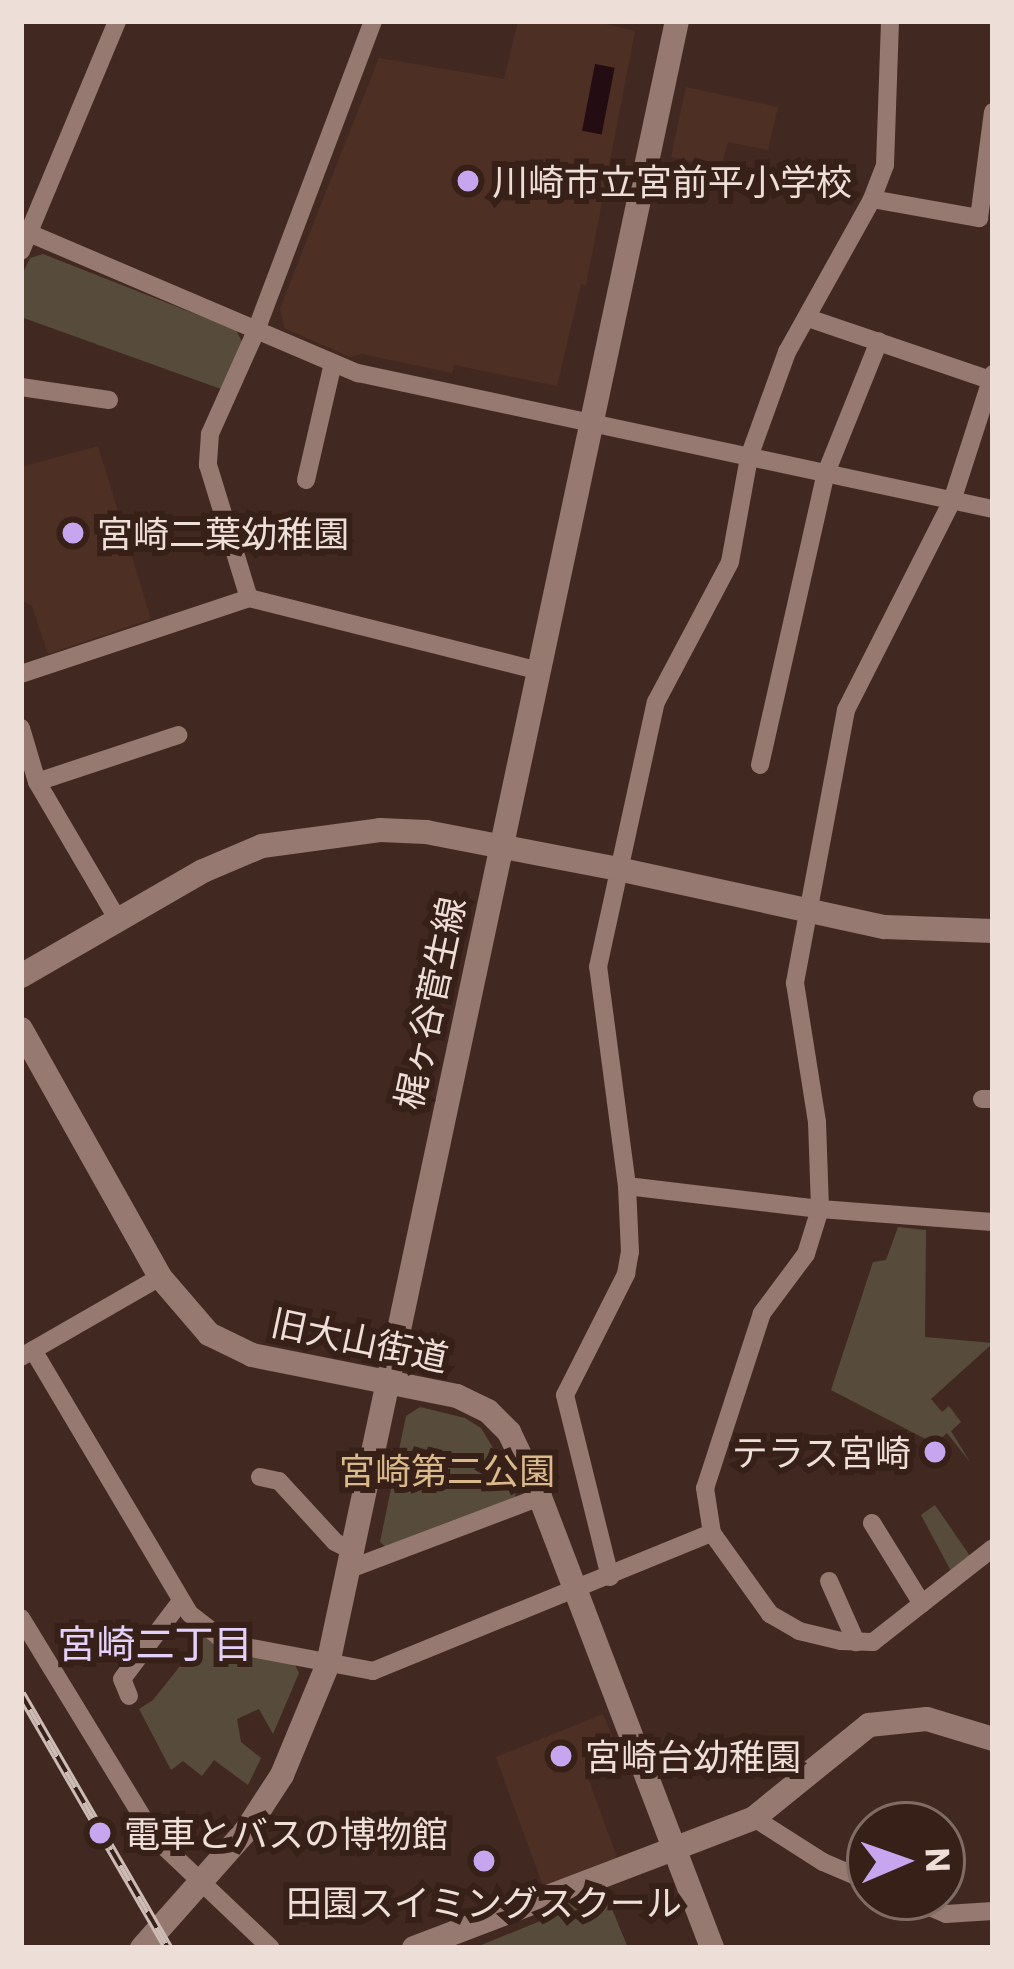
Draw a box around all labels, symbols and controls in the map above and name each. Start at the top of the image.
place label: 川崎市立宮前平小学校 [492,159,852,203]
marker: 川崎市立宮前平小学校 [455,168,481,194]
place label: 宮崎二葉幼稚園 [97,511,349,555]
marker: 宮崎二葉幼稚園 [60,520,86,546]
street label: 梶ヶ谷菅生線 [385,893,473,1113]
street label: 旧大山街道 [267,1299,453,1379]
place label: テラス宮崎 [731,1430,911,1474]
marker: テラス宮崎 [922,1439,948,1465]
park label: 宮崎第二公園 [339,1448,555,1492]
district label: 宮崎二丁目 [58,1619,252,1665]
place label: 宮崎台幼稚園 [585,1734,801,1778]
marker: 宮崎台幼稚園 [548,1743,574,1769]
north arrow [846,1801,966,1921]
place label: 電車とバスの博物館 [124,1811,448,1855]
marker: 電車とバスの博物館 [87,1820,113,1846]
text: N [919,1847,960,1873]
marker: 田園スイミングスクール [471,1848,497,1874]
place label: 田園スイミングスクール [286,1880,682,1924]

